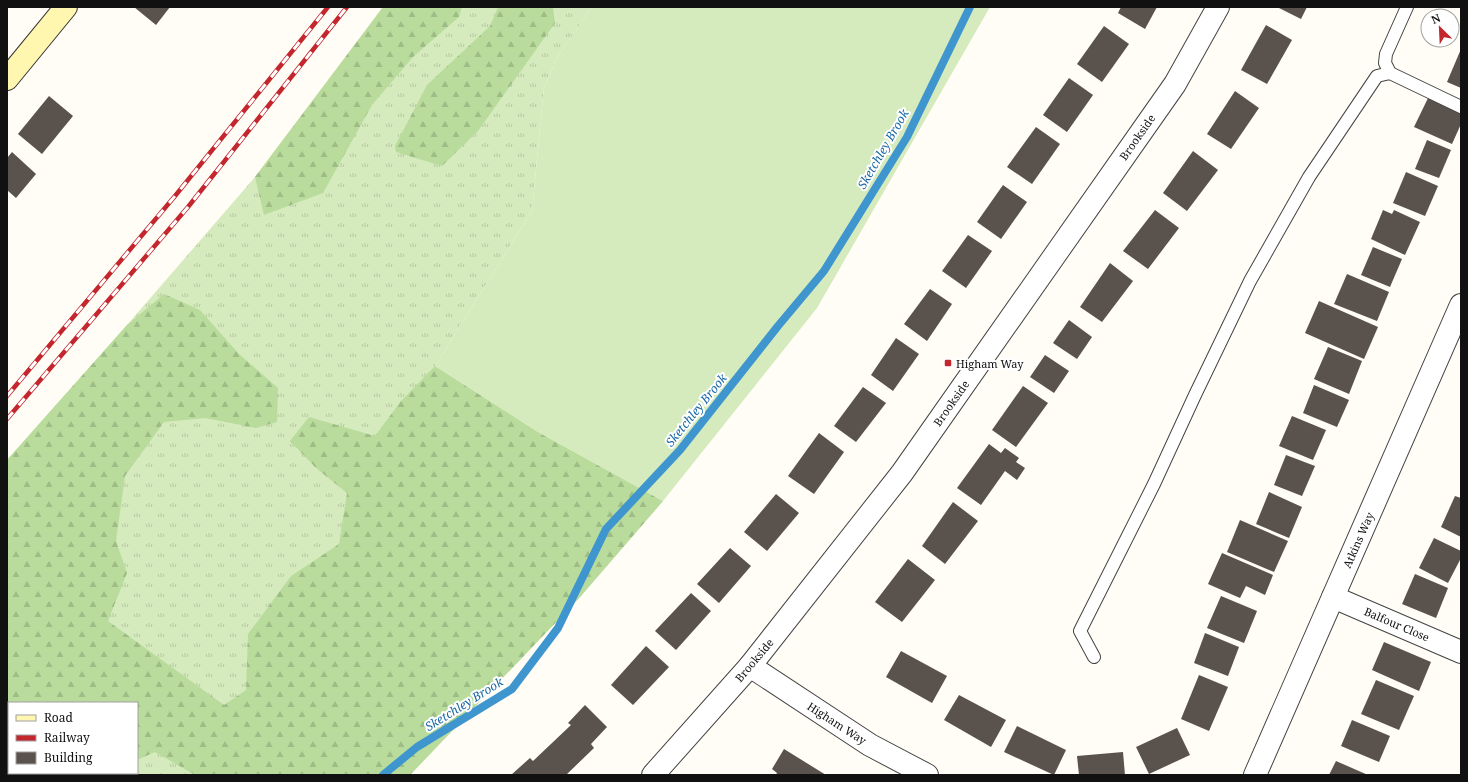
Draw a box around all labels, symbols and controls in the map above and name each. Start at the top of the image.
north arrow [1420,8,1460,48]
text: N [1429,10,1443,27]
water label: Sketchley Brook [853,105,913,192]
street label: Brookside [1116,111,1158,163]
place label: Higham Way [956,356,1024,371]
marker: Higham Way [943,358,953,368]
water label: Sketchley Brook [661,369,731,450]
street label: Brookside [930,377,972,429]
street label: Atkins Way [1339,509,1377,570]
street label: Balfour Close [1362,603,1432,645]
street label: Brookside [731,635,777,685]
water label: Sketchley Brook [422,673,507,735]
street label: Higham Way [805,698,870,748]
legend [8,702,138,774]
text: Road [44,709,74,726]
text: Railway [44,729,90,746]
text: Building [44,749,93,766]

